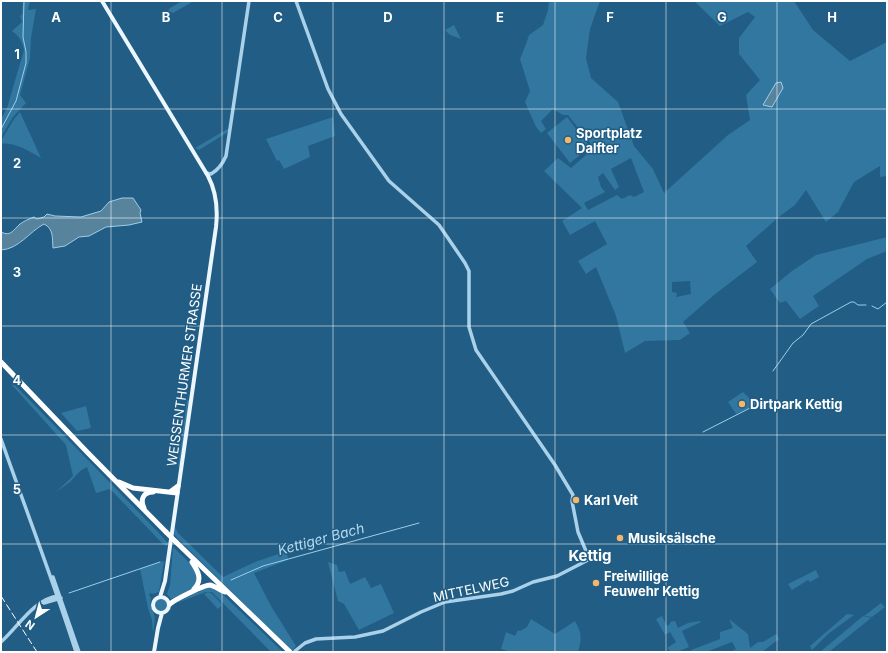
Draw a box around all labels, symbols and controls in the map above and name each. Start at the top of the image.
text: A [51,9,61,25]
text: B [162,9,171,25]
text: C [273,9,283,25]
text: D [383,9,393,25]
text: E [496,9,504,25]
text: F [606,9,614,25]
text: G [717,9,727,25]
text: H [827,9,837,25]
text: 1 [14,46,20,62]
place label: Sportplatz Dalfter [576,125,642,156]
marker: Sportplatz Dalfter [563,135,573,145]
text: 2 [13,155,21,171]
text: 3 [13,264,21,280]
street label: WEISSENTHURMER STRASSE [163,282,205,468]
text: 4 [13,372,22,388]
place label: Dirtpark Kettig [750,396,843,412]
marker: Dirtpark Kettig [737,399,747,409]
text: 5 [13,481,21,497]
place label: Karl Veit [584,492,638,508]
marker: Karl Veit [571,495,581,505]
water label: Kettiger Bach [276,519,366,558]
place label: Musiksälsche [628,530,716,546]
marker: Musiksälsche [615,533,625,543]
district label: Kettig [568,546,612,565]
place label: Freiwillige Feuwehr Kettig [604,568,700,599]
street label: MITTELWEG [431,573,511,605]
marker: Freiwillige Feuwehr Kettig [591,578,601,588]
north arrow [16,597,56,637]
text: N [23,617,38,633]

